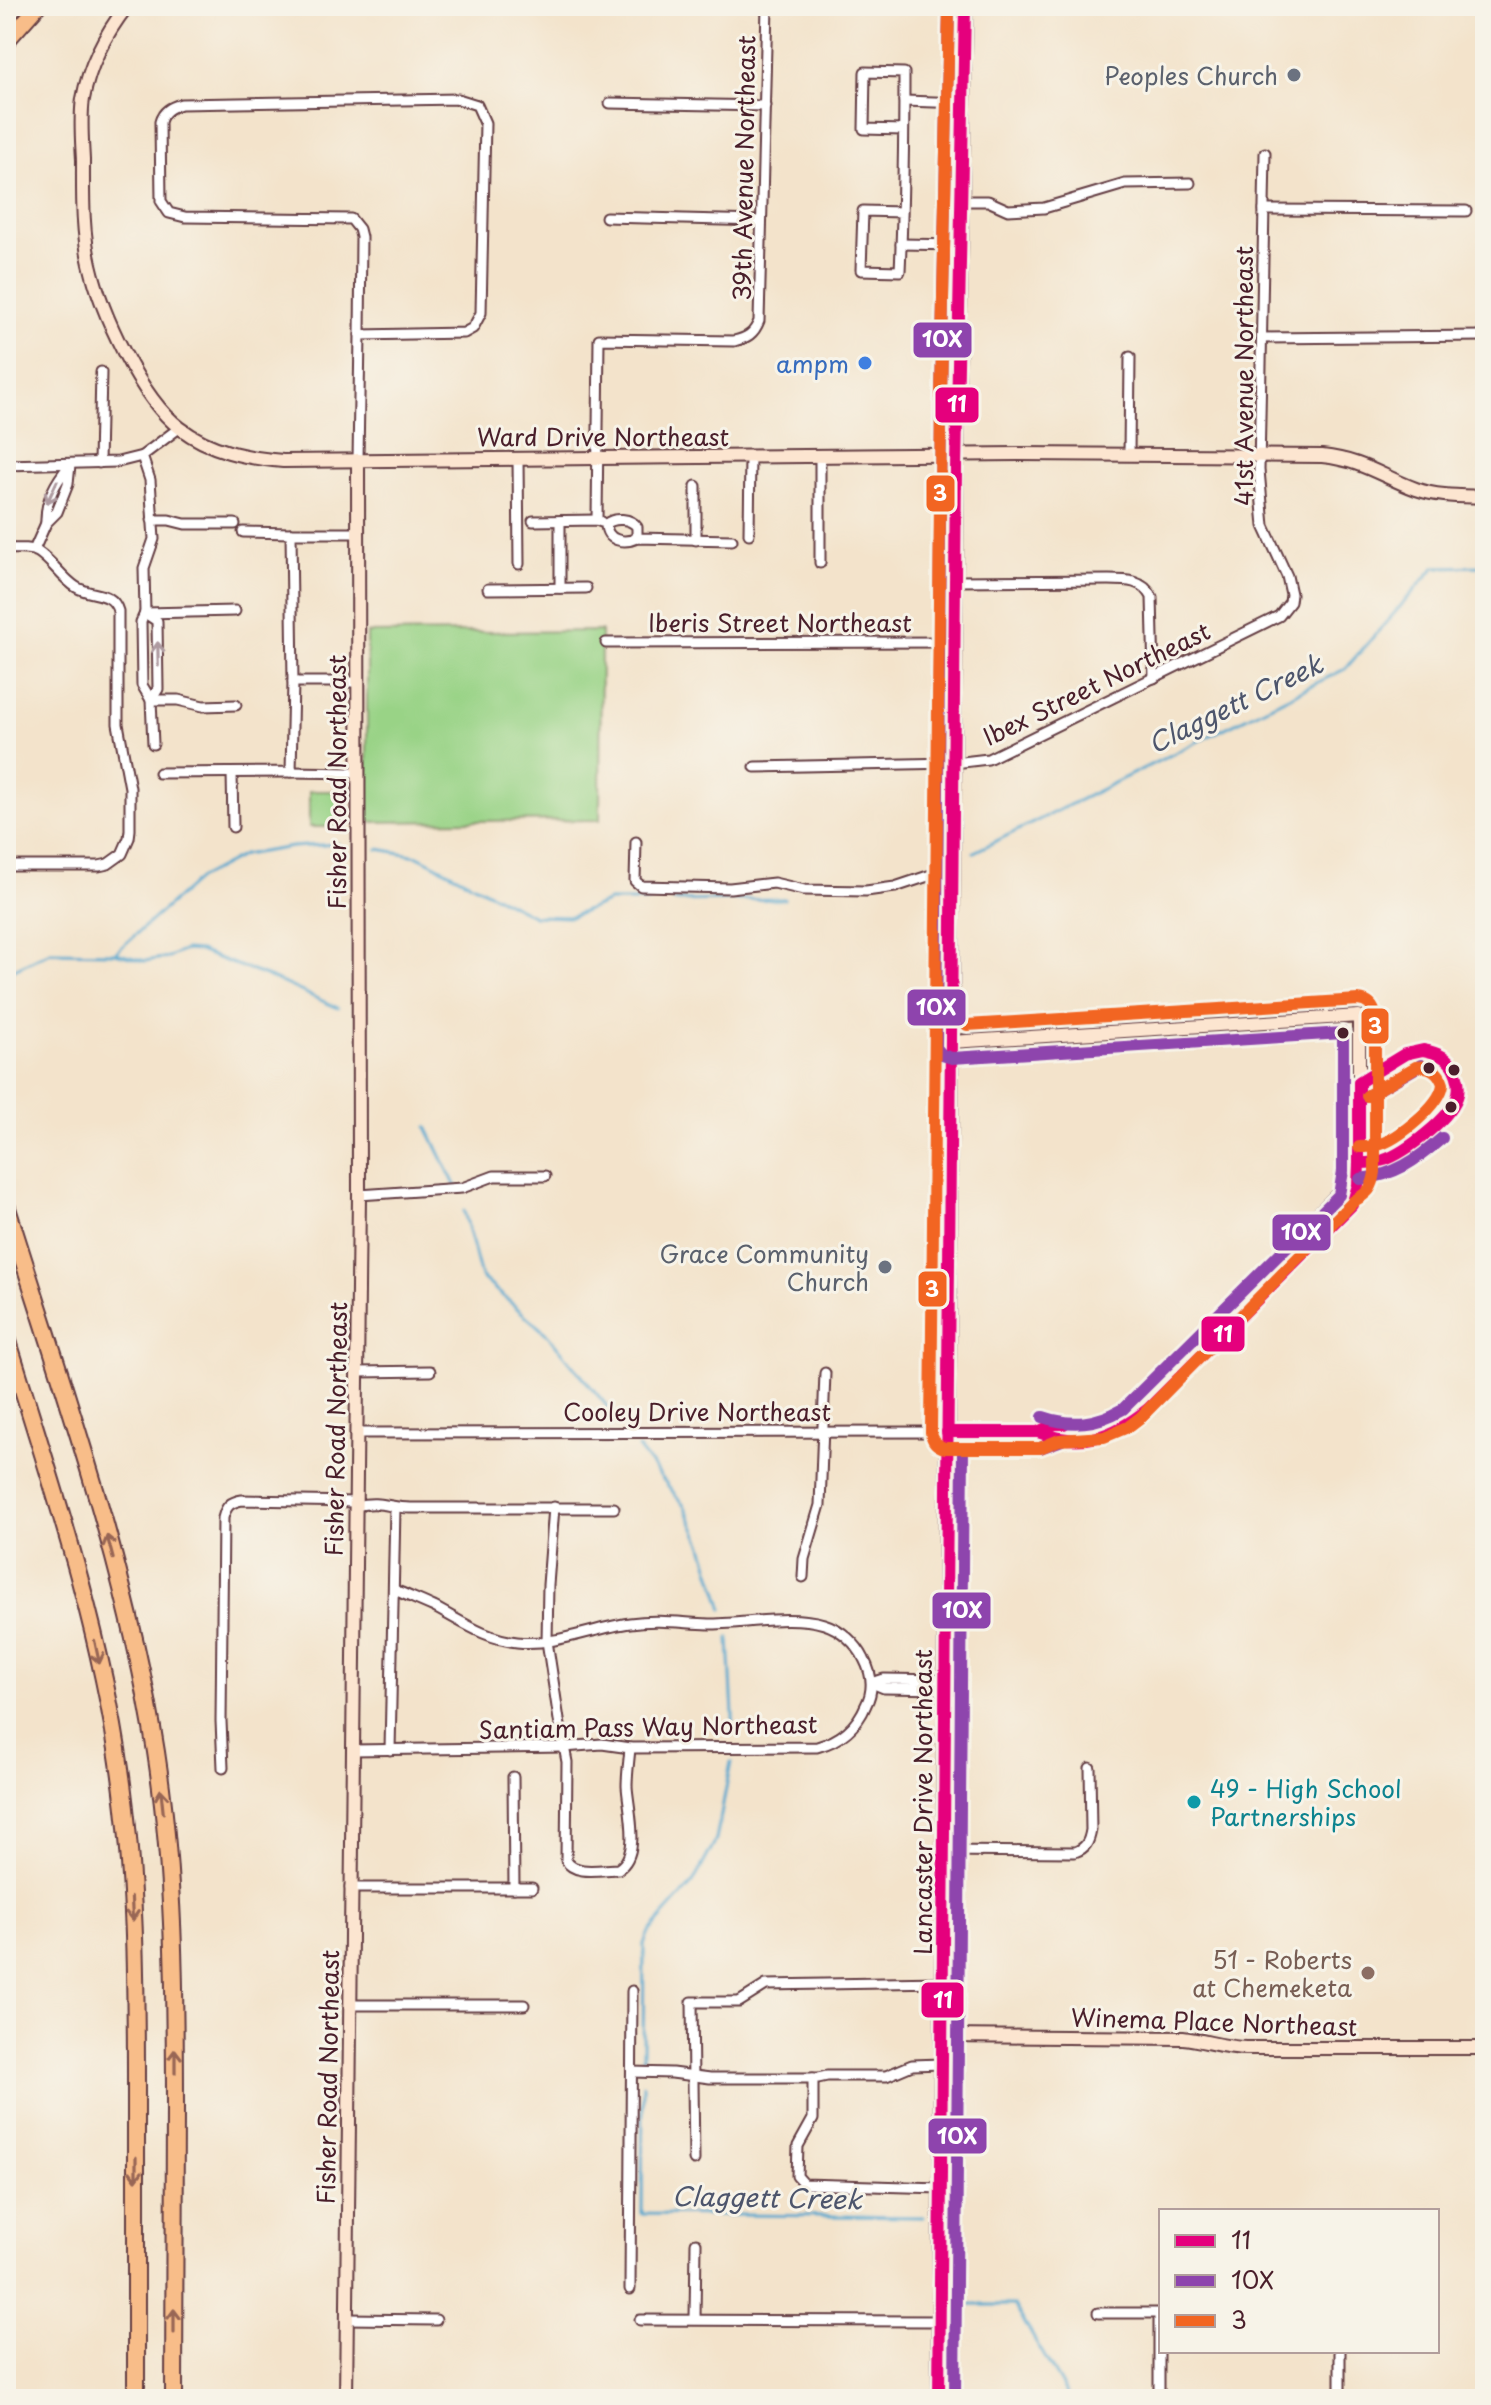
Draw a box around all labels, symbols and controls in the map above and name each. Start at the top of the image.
street label: 39th Avenue Northeast [723,35,763,301]
place label: Peoples Church [1104,57,1278,93]
marker: Peoples Church [1285,66,1303,84]
street label: 41st Avenue Northeast [1225,246,1261,506]
line badge: 10X [912,321,973,359]
text: 10X [922,321,963,354]
place label: ampm [776,345,849,381]
marker: ampm [856,354,874,372]
line badge: 11 [934,386,980,424]
text: 11 [947,386,967,419]
street label: Ward Drive Northeast [477,418,729,454]
line badge: 3 [925,474,956,513]
text: 3 [933,475,947,508]
one-way arrow [44,479,59,503]
street label: Iberis Street Northeast [648,604,912,640]
street label: Ibex Street Northeast [976,612,1216,754]
one-way arrow [150,641,166,668]
water label: Claggett Creek [1141,643,1330,762]
street label: Fisher Road Northeast [318,655,354,909]
line badge: 10X [906,988,967,1027]
text: 10X [916,989,957,1022]
line badge: 3 [1360,1007,1390,1045]
text: 3 [1368,1008,1382,1041]
unlabelled marker [1335,1025,1351,1041]
unlabelled marker [1421,1060,1437,1076]
unlabelled marker [1446,1062,1462,1078]
unlabelled marker [1443,1099,1459,1115]
line badge: 10X [1271,1213,1332,1252]
text: 10X [1281,1214,1322,1247]
place label: Grace Community Church [660,1235,869,1299]
marker: Grace Community Church [876,1258,894,1276]
line badge: 3 [917,1270,948,1308]
text: 3 [925,1271,939,1304]
street label: Fisher Road Northeast [315,1301,355,1557]
line badge: 11 [1200,1315,1246,1353]
text: 11 [1213,1316,1233,1349]
street label: Cooley Drive Northeast [563,1393,831,1429]
one-way arrow [102,1535,117,1560]
line badge: 10X [931,1591,992,1630]
text: 10X [942,1592,983,1625]
one-way arrow [90,1639,105,1665]
street label: Lancaster Drive Northeast [904,1649,940,1955]
street label: Santiam Pass Way Northeast [478,1705,818,1747]
place label: 49 - High School Partnerships [1210,1770,1401,1834]
one-way arrow [155,1789,170,1815]
marker: 49 - High School Partnerships [1185,1793,1203,1811]
one-way arrow [125,1895,140,1922]
place label: 51 - Roberts at Chemeketa [1192,1941,1352,2005]
street label: Fisher Road Northeast [307,1949,347,2205]
marker: 51 - Roberts at Chemeketa [1359,1964,1377,1982]
line badge: 11 [920,1981,965,2019]
text: 11 [933,1982,953,2015]
street label: Winema Place Northeast [1070,1998,1358,2044]
one-way arrow [167,2048,183,2075]
line badge: 10X [927,2117,988,2155]
text: 10X [937,2118,978,2151]
one-way arrow [128,2155,144,2182]
water label: Claggett Creek [672,2176,864,2218]
legend [1159,2209,1439,2353]
text: 11 [1231,2221,1251,2257]
text: 10X [1231,2261,1274,2297]
text: 3 [1231,2301,1247,2337]
one-way arrow [166,2308,182,2335]

